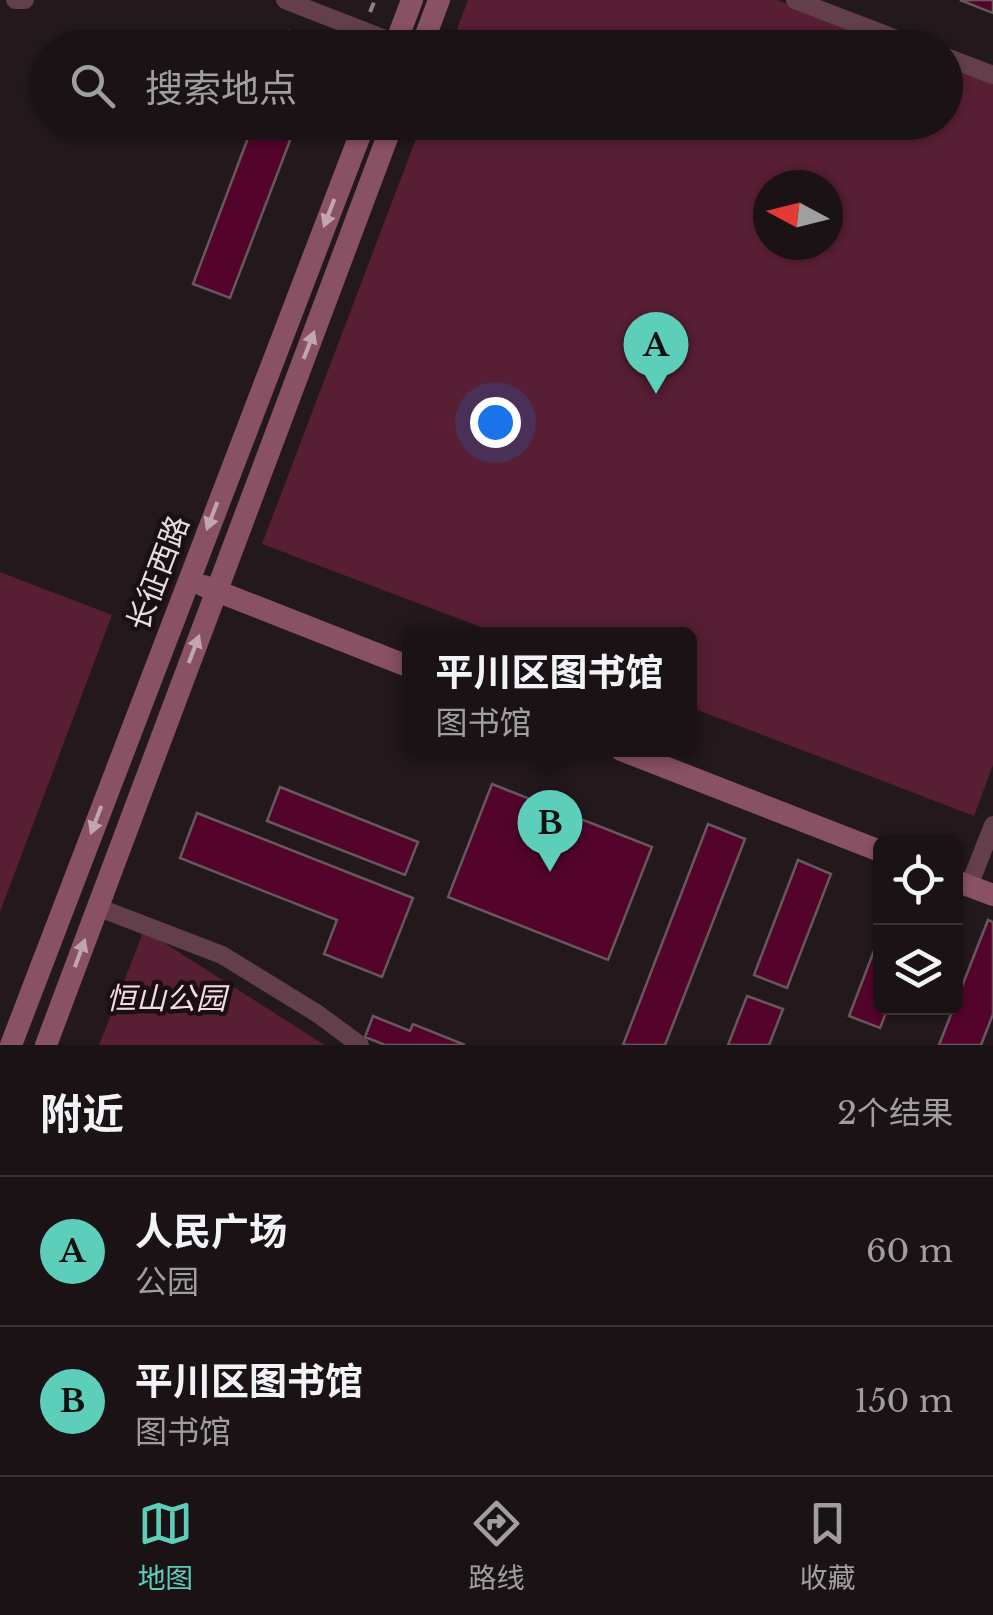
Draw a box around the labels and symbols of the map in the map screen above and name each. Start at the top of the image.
north arrow [753,170,843,260]
one-way arrow [321,199,337,229]
pin: A [624,312,688,394]
one-way arrow [302,330,317,360]
your location [470,397,521,448]
one-way arrow [204,502,219,532]
street label: 长征西路 [119,510,197,636]
one-way arrow [187,634,203,664]
pin: B [518,790,582,872]
one-way arrow [88,805,103,835]
one-way arrow [73,938,88,968]
park label: 恒山公园 [106,980,230,1017]

